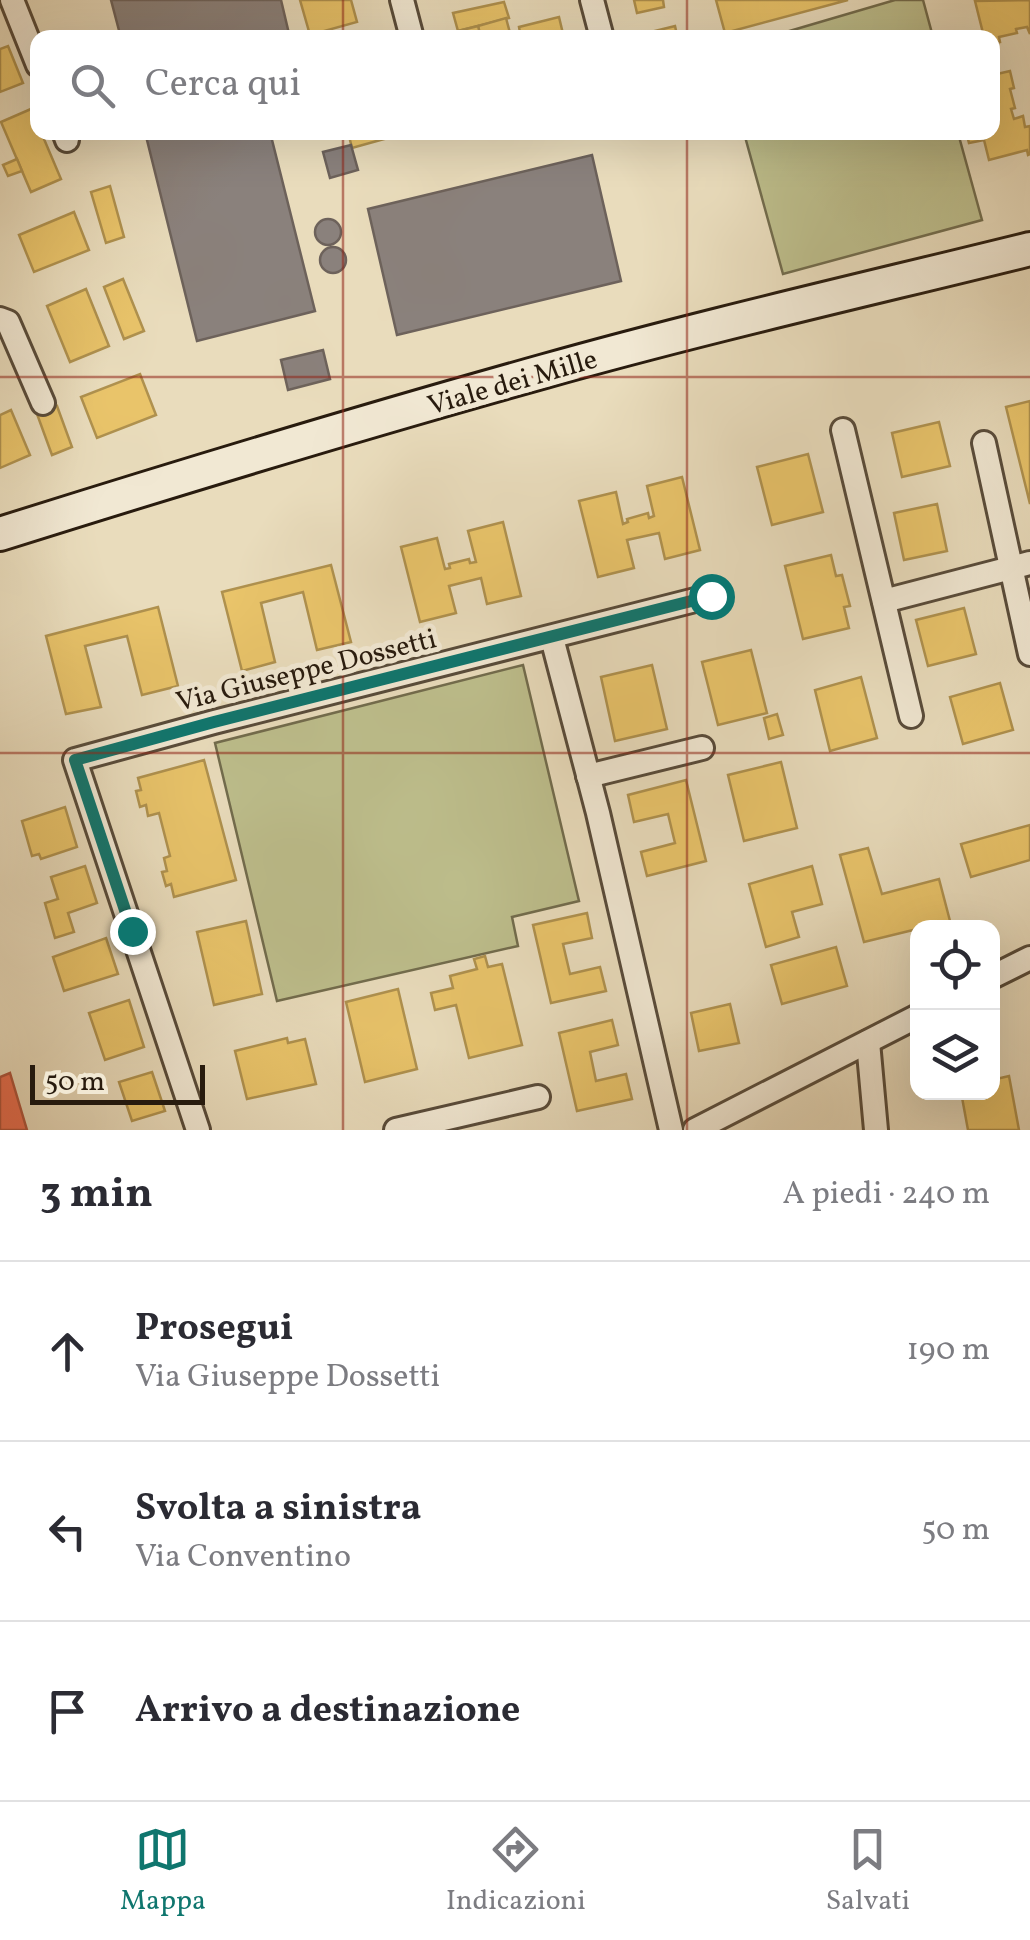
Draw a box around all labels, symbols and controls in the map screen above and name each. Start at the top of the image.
search box [30,30,1000,140]
icon: search [65,58,120,113]
text: Cerca qui [145,59,301,112]
street label: Viale dei Mille [423,341,602,426]
route start [689,574,735,620]
street label: Via Giuseppe Dossetti [172,620,441,723]
route end [110,909,156,955]
map controls [910,920,1000,1100]
button: locate [910,920,1000,1010]
button: layers [910,1010,1000,1100]
scale bar [30,1060,205,1104]
text: 50 m [45,1063,105,1102]
text: 3 min [40,1166,153,1225]
text: A piedi · 240 m [783,1173,990,1217]
text: Prosegui [135,1303,294,1356]
icon: ahead [40,1324,95,1379]
text: 190 m [906,1329,990,1373]
text: Via Giuseppe Dossetti [135,1356,440,1400]
text: Svolta a sinistra [135,1483,422,1536]
icon: left [40,1504,95,1559]
text: 50 m [921,1509,990,1553]
text: Via Conventino [135,1536,351,1580]
icon: arrive [40,1684,95,1739]
text: Arrivo a destinazione [135,1685,520,1738]
tab: Mappa [120,1822,206,1921]
tab: Indicazioni [446,1822,586,1921]
tab: Salvati [826,1822,910,1921]

